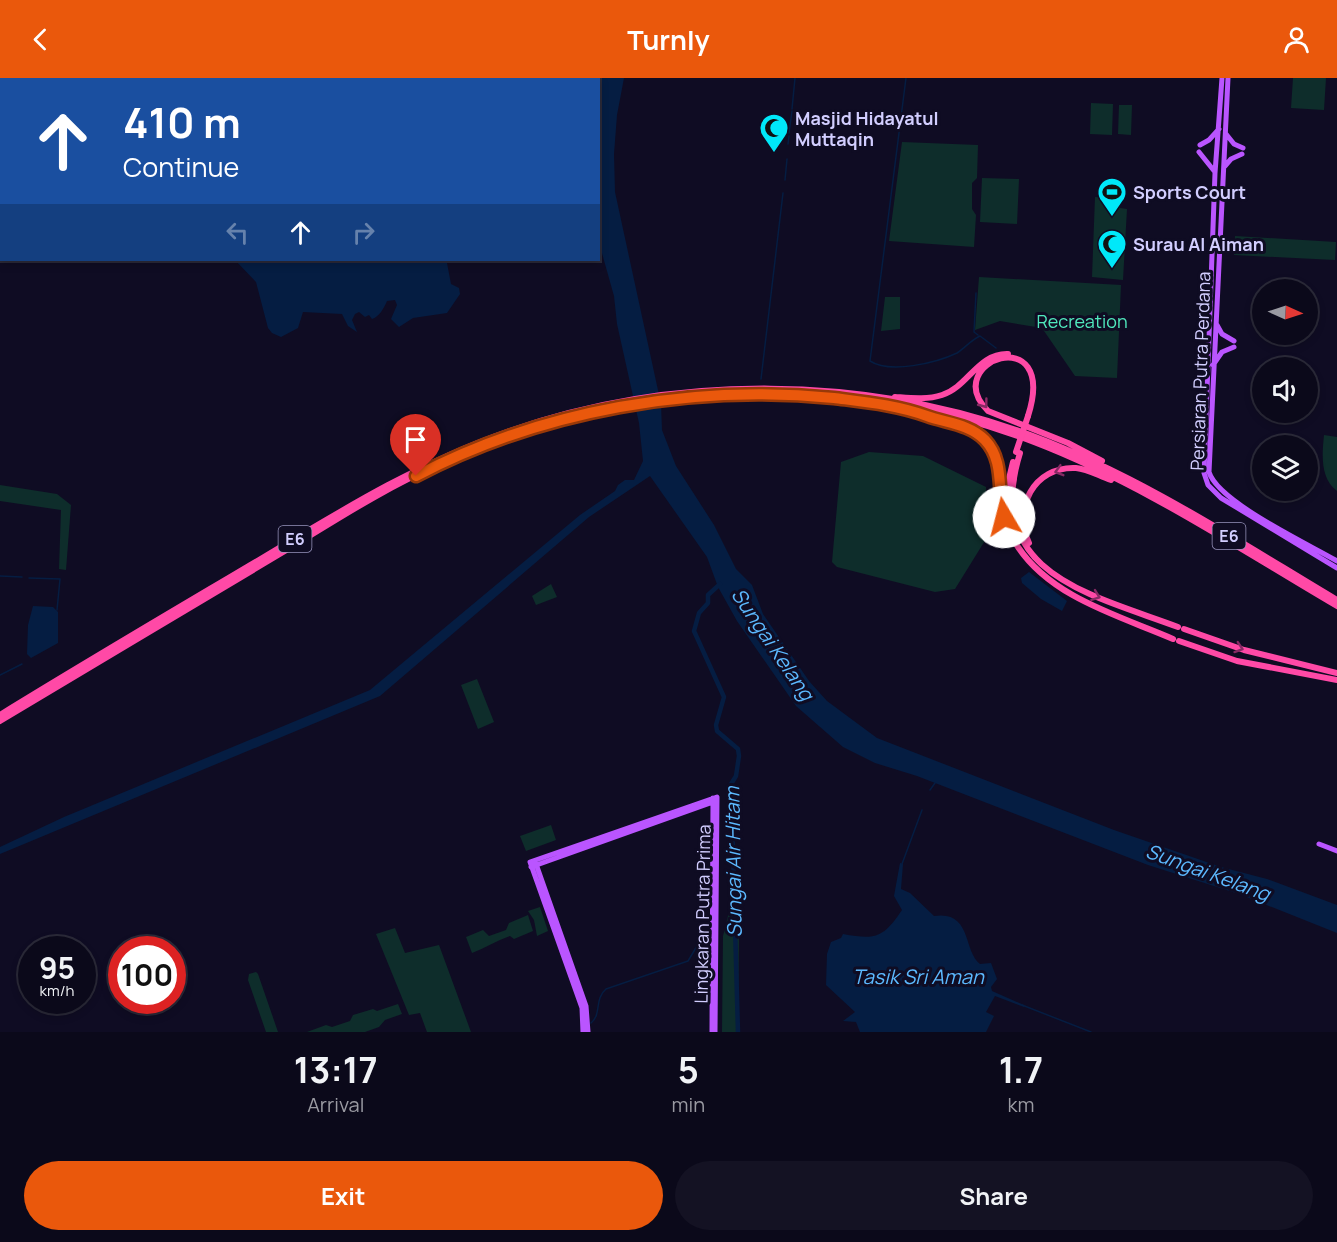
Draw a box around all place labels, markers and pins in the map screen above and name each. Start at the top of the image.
place label: Masjid Hidayatul Muttaqin [795,106,939,151]
mosque icon: Masjid Hidayatul Muttaqin [758,112,790,154]
sports icon: Sports Court [1096,176,1128,218]
place label: Sports Court [1133,180,1246,204]
mosque icon: Surau Al Aiman [1096,228,1128,270]
place label: Surau Al Aiman [1133,232,1264,256]
pin [390,414,441,476]

